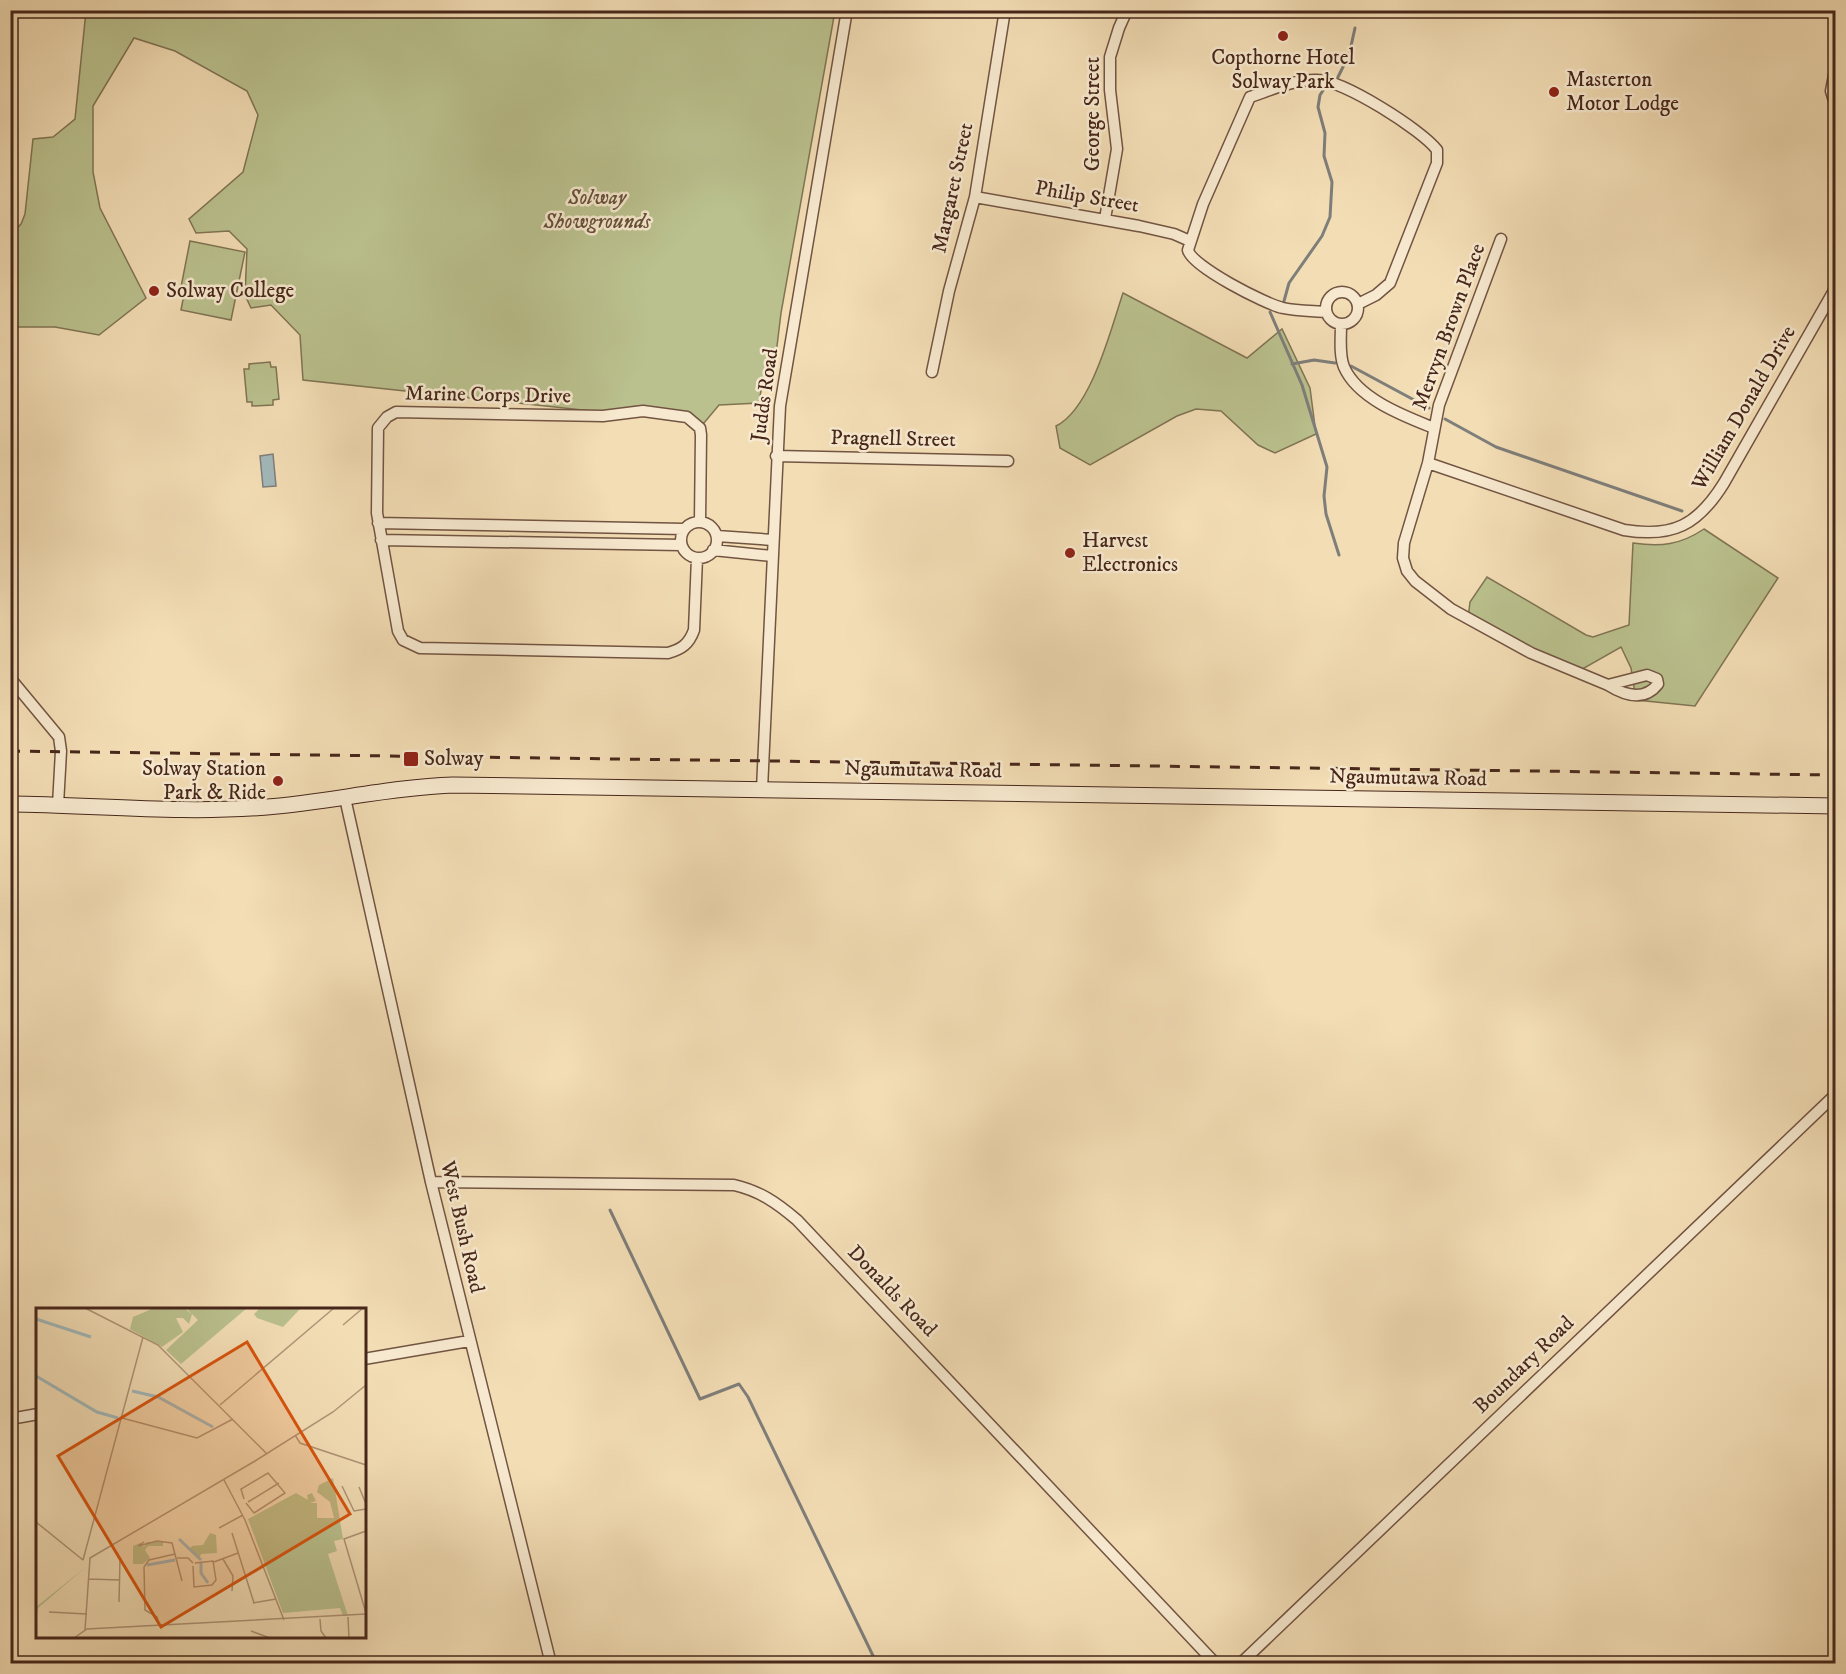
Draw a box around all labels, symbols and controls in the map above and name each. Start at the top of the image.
marker: Copthorne Hotel Solway Park [1276,29,1290,43]
place label: Copthorne Hotel Solway Park [1211,45,1356,95]
street label: George Street [1080,57,1106,171]
place label: Masterton Motor Lodge [1566,67,1679,117]
marker: Masterton Motor Lodge [1547,85,1561,99]
street label: Margaret Street [927,120,980,255]
street label: Philip Street [1033,175,1141,219]
park label: Solway Showgrounds [542,185,651,235]
street label: Mervyn Brown Place [1407,240,1491,414]
place label: Solway College [166,278,295,304]
marker: Solway College [147,284,161,298]
street label: William Donald Drive [1686,321,1802,496]
street label: Judds Road [745,346,784,445]
street label: Marine Corps Drive [405,381,572,409]
street label: Pragnell Street [830,425,956,453]
place label: Harvest Electronics [1082,528,1178,578]
marker: Harvest Electronics [1063,546,1077,560]
place label: Solway [424,746,484,772]
marker: Solway [402,750,420,768]
place label: Solway Station Park & Ride [142,756,266,806]
street label: Ngaumutawa Road [844,756,1003,784]
street label: Ngaumutawa Road [1329,764,1488,792]
marker: Solway Station Park & Ride [271,774,285,788]
street label: West Bush Road [434,1158,490,1296]
street label: Donalds Road [842,1240,943,1343]
inset map [36,1308,366,1638]
street label: Boundary Road [1468,1310,1580,1419]

